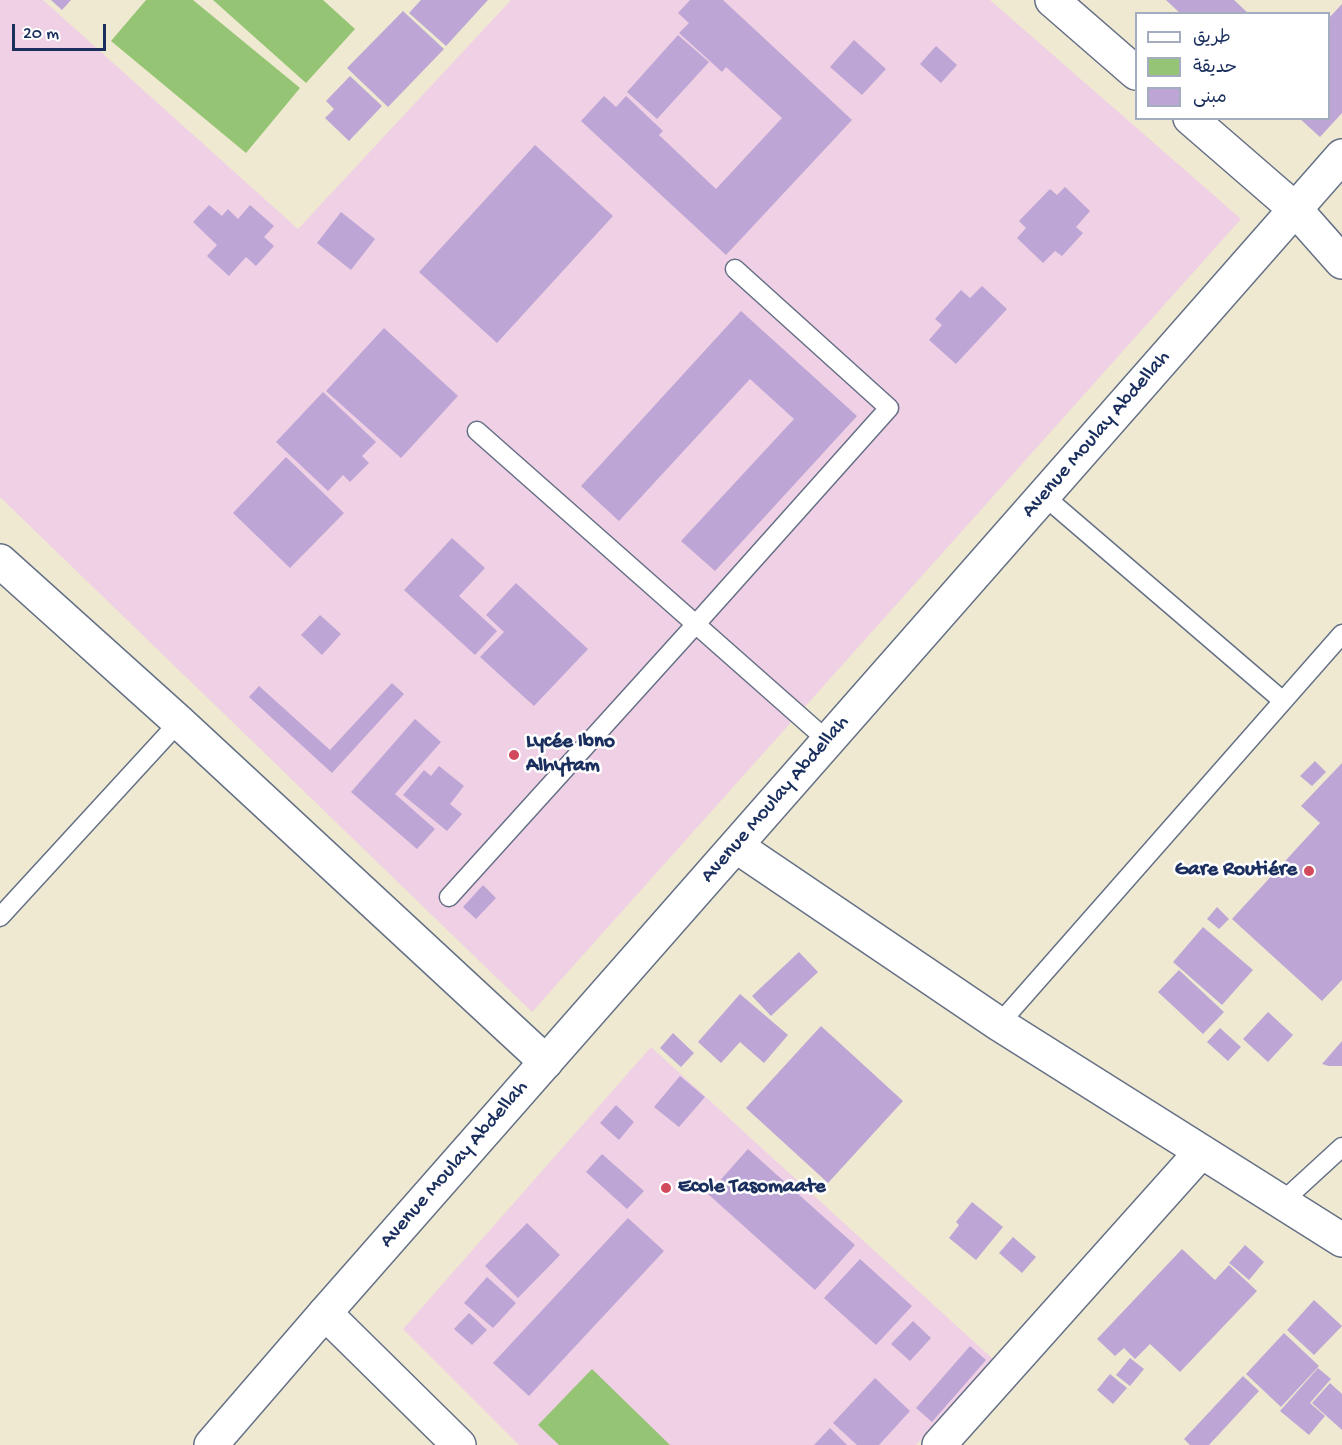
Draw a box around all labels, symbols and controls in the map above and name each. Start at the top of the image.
scale bar [15,12,110,50]
legend [1135,12,1330,120]
text: 20 m [23,24,59,45]
text: طريق [1193,28,1231,49]
text: حديقة [1193,58,1237,79]
text: مبنى [1193,88,1227,109]
street label: Avenue Moulay Abdellah [1017,346,1177,524]
street label: Avenue Moulay Abdellah [696,711,856,889]
place label: Lycée Ibno Alhytam [526,730,615,780]
marker: Lycée Ibno Alhytam [507,748,521,762]
place label: Gare Routiére [1175,858,1297,884]
marker: Gare Routiére [1302,864,1316,878]
street label: Avenue Moulay Abdellah [375,1076,535,1254]
place label: Ecole Tasomaate [678,1175,826,1201]
marker: Ecole Tasomaate [659,1181,673,1195]

